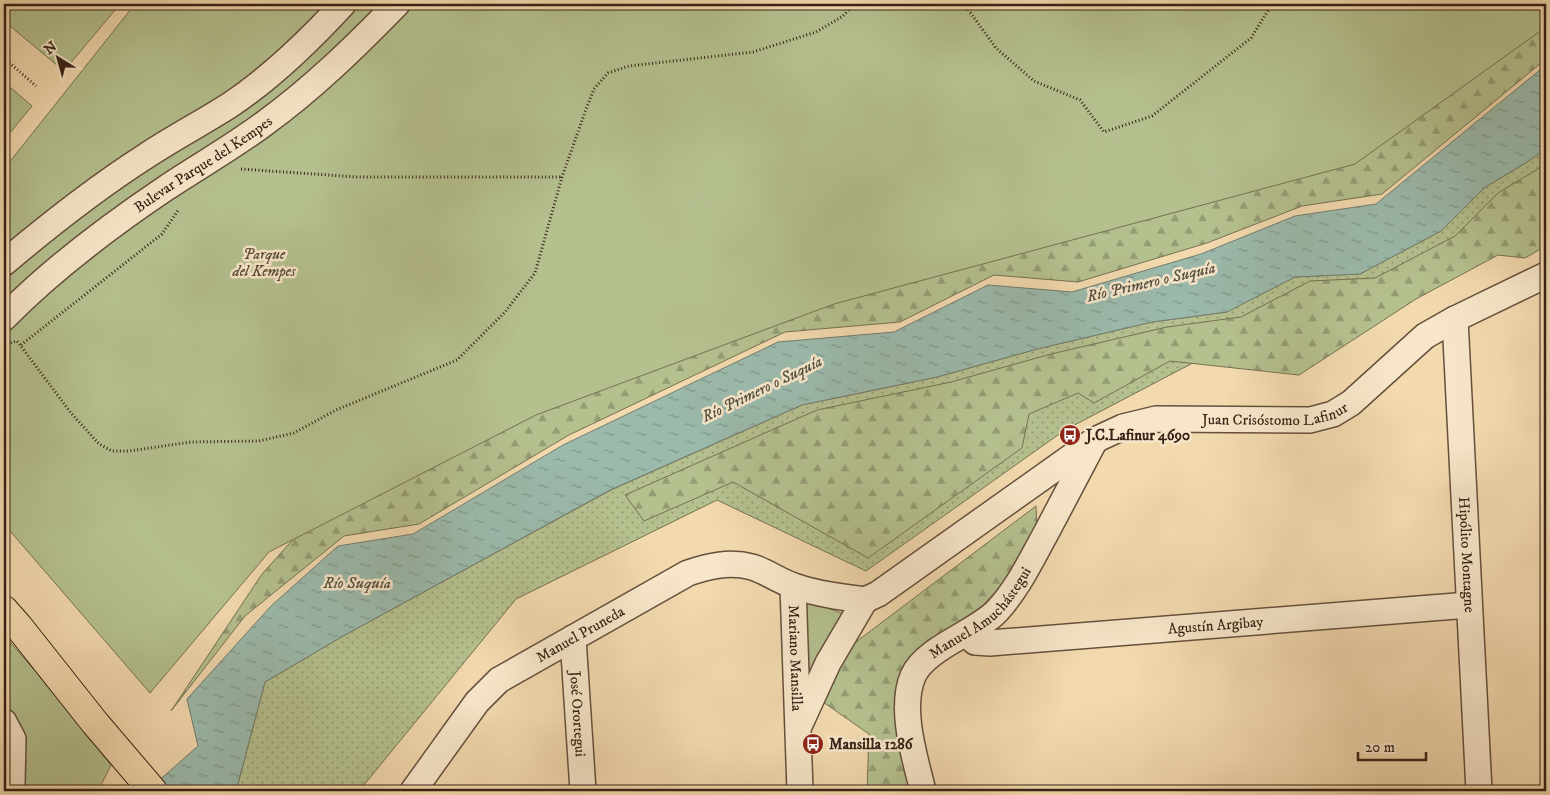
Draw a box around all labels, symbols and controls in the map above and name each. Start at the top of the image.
north arrow [32,32,82,82]
text: N [41,37,61,59]
street label: Bulevar Parque del Kempes [130,111,276,217]
park label: Parque del Kempes [232,245,296,281]
water label: Río Primero o Suquía [1084,257,1217,307]
water label: Río Primero o Suquía [698,351,826,427]
street label: Juan Crisóstomo Lafinur [1200,398,1352,430]
bus stop icon: J.C.Lafinur 4690 [1058,423,1082,447]
place label: J.C.Lafinur 4690 [1084,426,1190,445]
street label: Hipólito Montagne [1455,496,1479,613]
street label: Manuel Amuchástegui [925,563,1035,663]
water label: Río Suquía [322,573,391,593]
street label: Manuel Pruneda [533,601,628,667]
street label: Mariano Mansilla [784,604,807,712]
street label: Agustín Argibay [1167,612,1265,638]
street label: José Orortegui [566,668,590,757]
scale bar [1358,730,1425,762]
bus stop icon: Mansilla 1286 [801,732,825,756]
place label: Mansilla 1286 [829,735,914,754]
text: 20 m [1365,738,1395,757]

